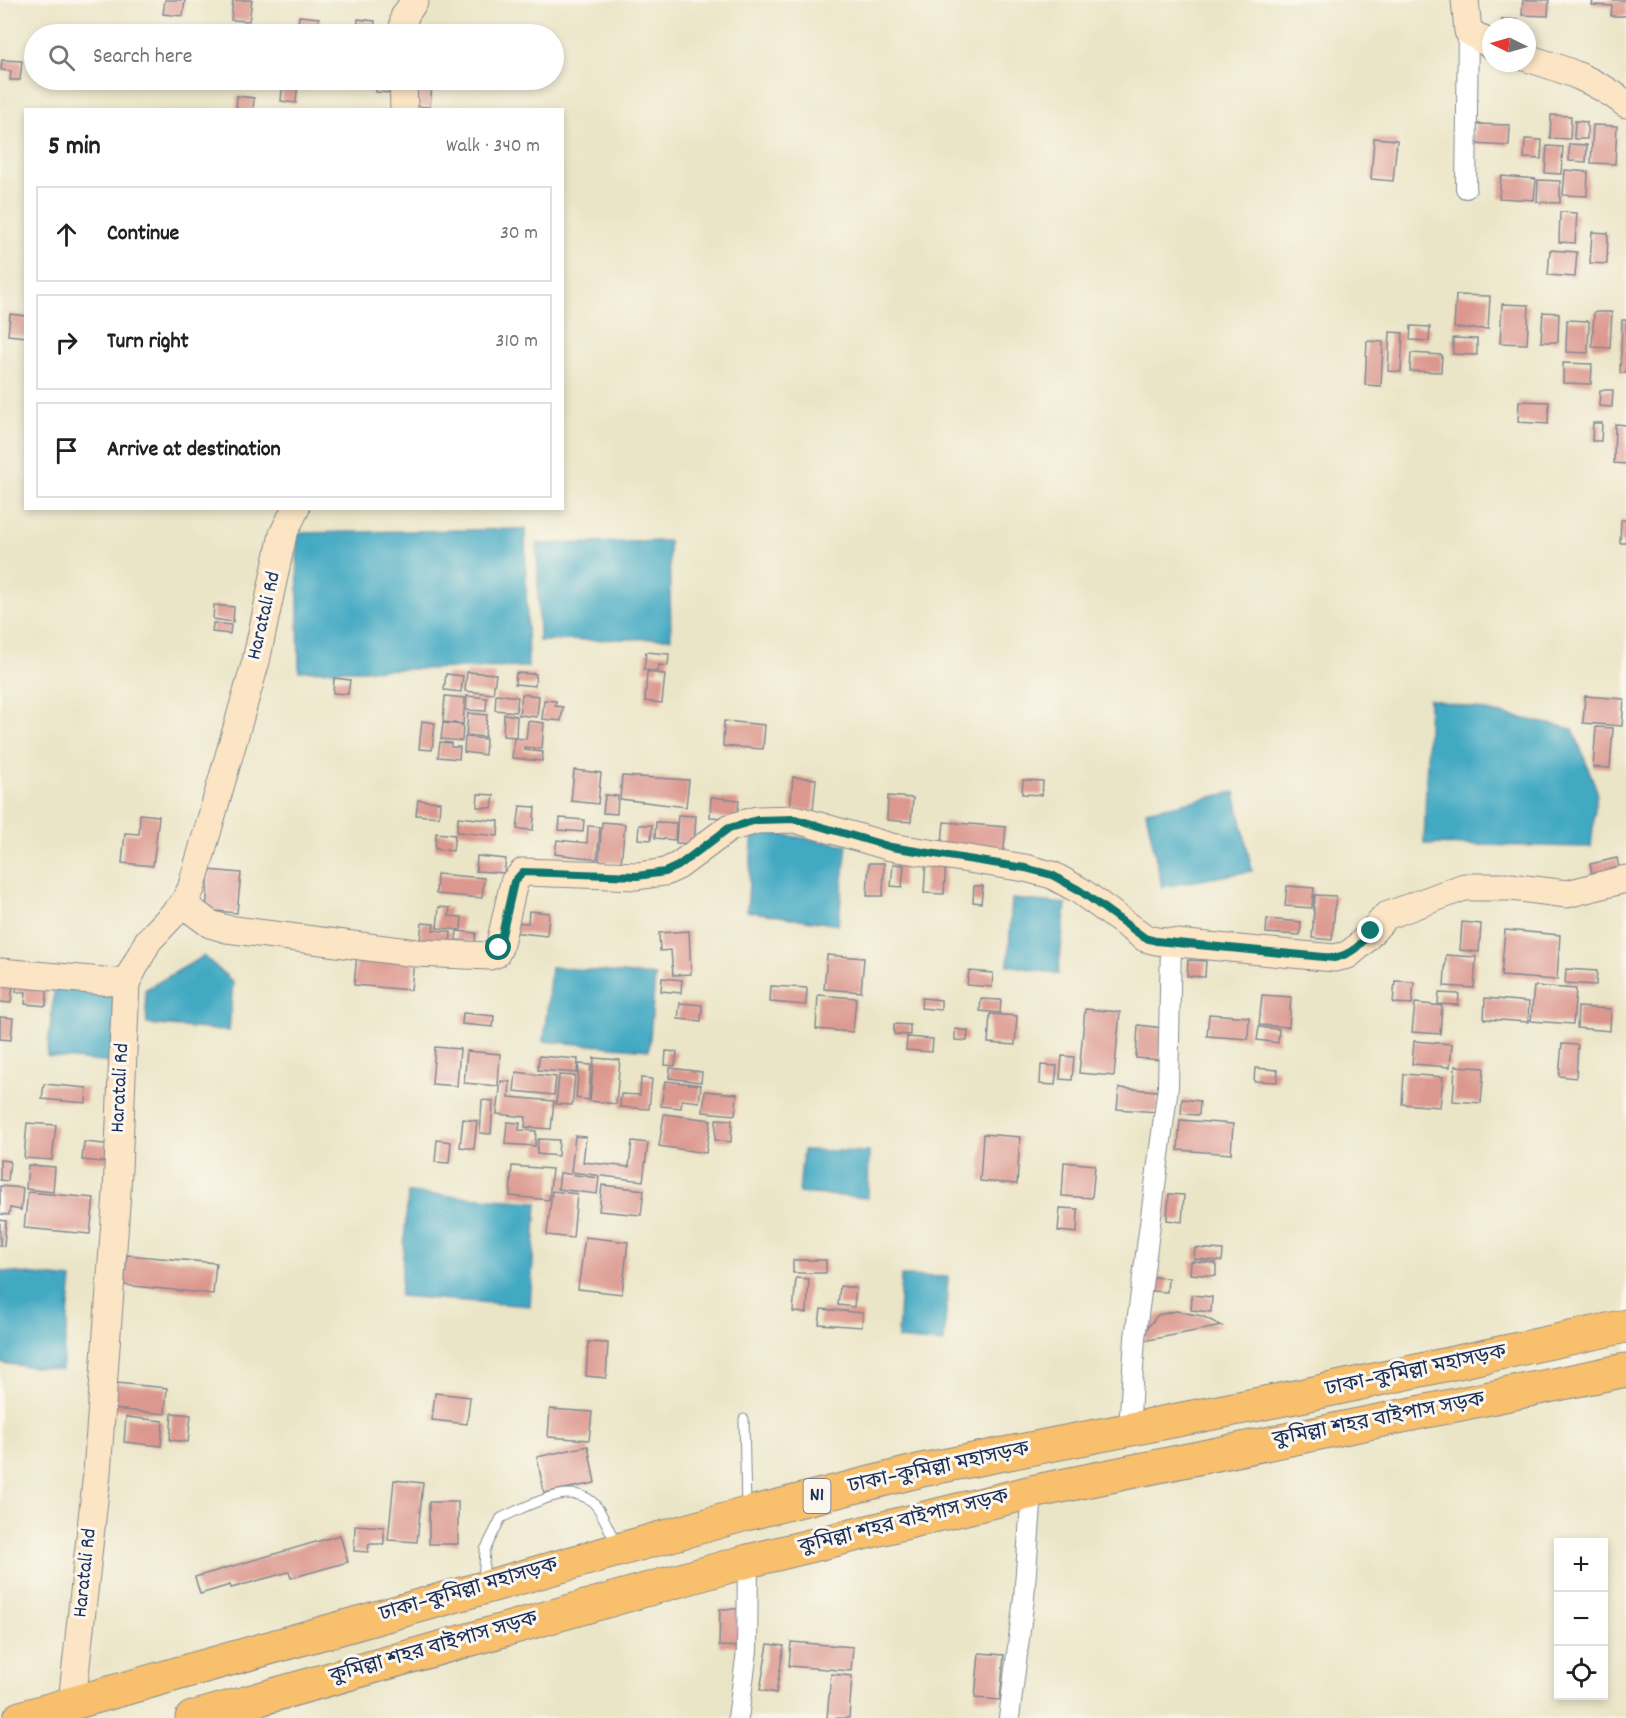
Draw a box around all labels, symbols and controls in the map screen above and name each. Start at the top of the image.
north arrow [1482,18,1536,72]
search box [24,24,564,90]
icon: search [45,41,78,74]
text: Search here [93,42,192,73]
text: 5 min [48,129,101,166]
text: Walk · 340 m [446,133,540,161]
icon: ahead [50,218,83,251]
text: Continue [107,219,179,250]
text: 30 m [500,220,538,248]
icon: right [50,326,83,359]
text: Turn right [107,327,189,358]
text: 310 m [496,328,538,356]
icon: arrive [50,434,83,467]
text: Arrive at destination [107,435,281,466]
street label: Haratali Rd [240,569,290,663]
route end [1357,917,1383,943]
route start [485,934,511,960]
street label: Haratali Rd [104,1042,138,1134]
street label: ঢাকা–কুমিল্লা মহাসড়ক [1322,1338,1510,1406]
street label: কুমিল্লা শহর বাইপাস সড়ক [1269,1386,1489,1456]
street label: ঢাকা–কুমিল্লা মহাসড়ক [845,1435,1033,1503]
road number: N1 [804,1479,830,1513]
street label: কুমিল্লা শহর বাইপাস সড়ক [795,1482,1013,1564]
street label: Haratali Rd [66,1527,106,1619]
map controls [1554,1538,1608,1700]
button: + [1554,1538,1608,1592]
street label: ঢাকা–কুমিল্লা মহাসড়ক [375,1551,563,1631]
button: − [1554,1592,1608,1646]
street label: কুমিল্লা শহর বাইপাস সড়ক [325,1605,543,1693]
button: locate [1554,1646,1608,1700]

